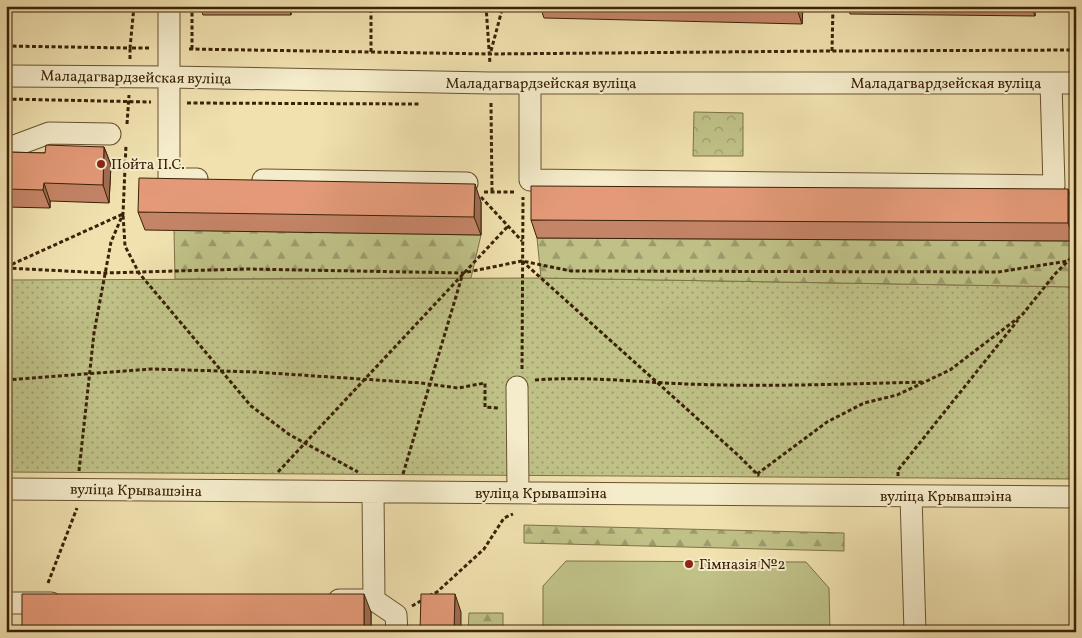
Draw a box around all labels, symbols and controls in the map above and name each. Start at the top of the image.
street label: Маладагвардзейская вуліца [40,66,232,91]
street label: Маладагвардзейская вуліца [445,74,637,95]
street label: Маладагвардзейская вуліца [850,74,1042,95]
place label: Пойта П.С. [111,155,185,176]
marker: Пойта П.С. [95,158,107,170]
street label: вуліца Крывашэіна [70,480,202,503]
street label: вуліца Крывашэіна [475,484,607,505]
street label: вуліца Крывашэіна [880,487,1012,508]
place label: Гімназія №2 [699,555,786,576]
marker: Гімназія №2 [683,558,695,570]

